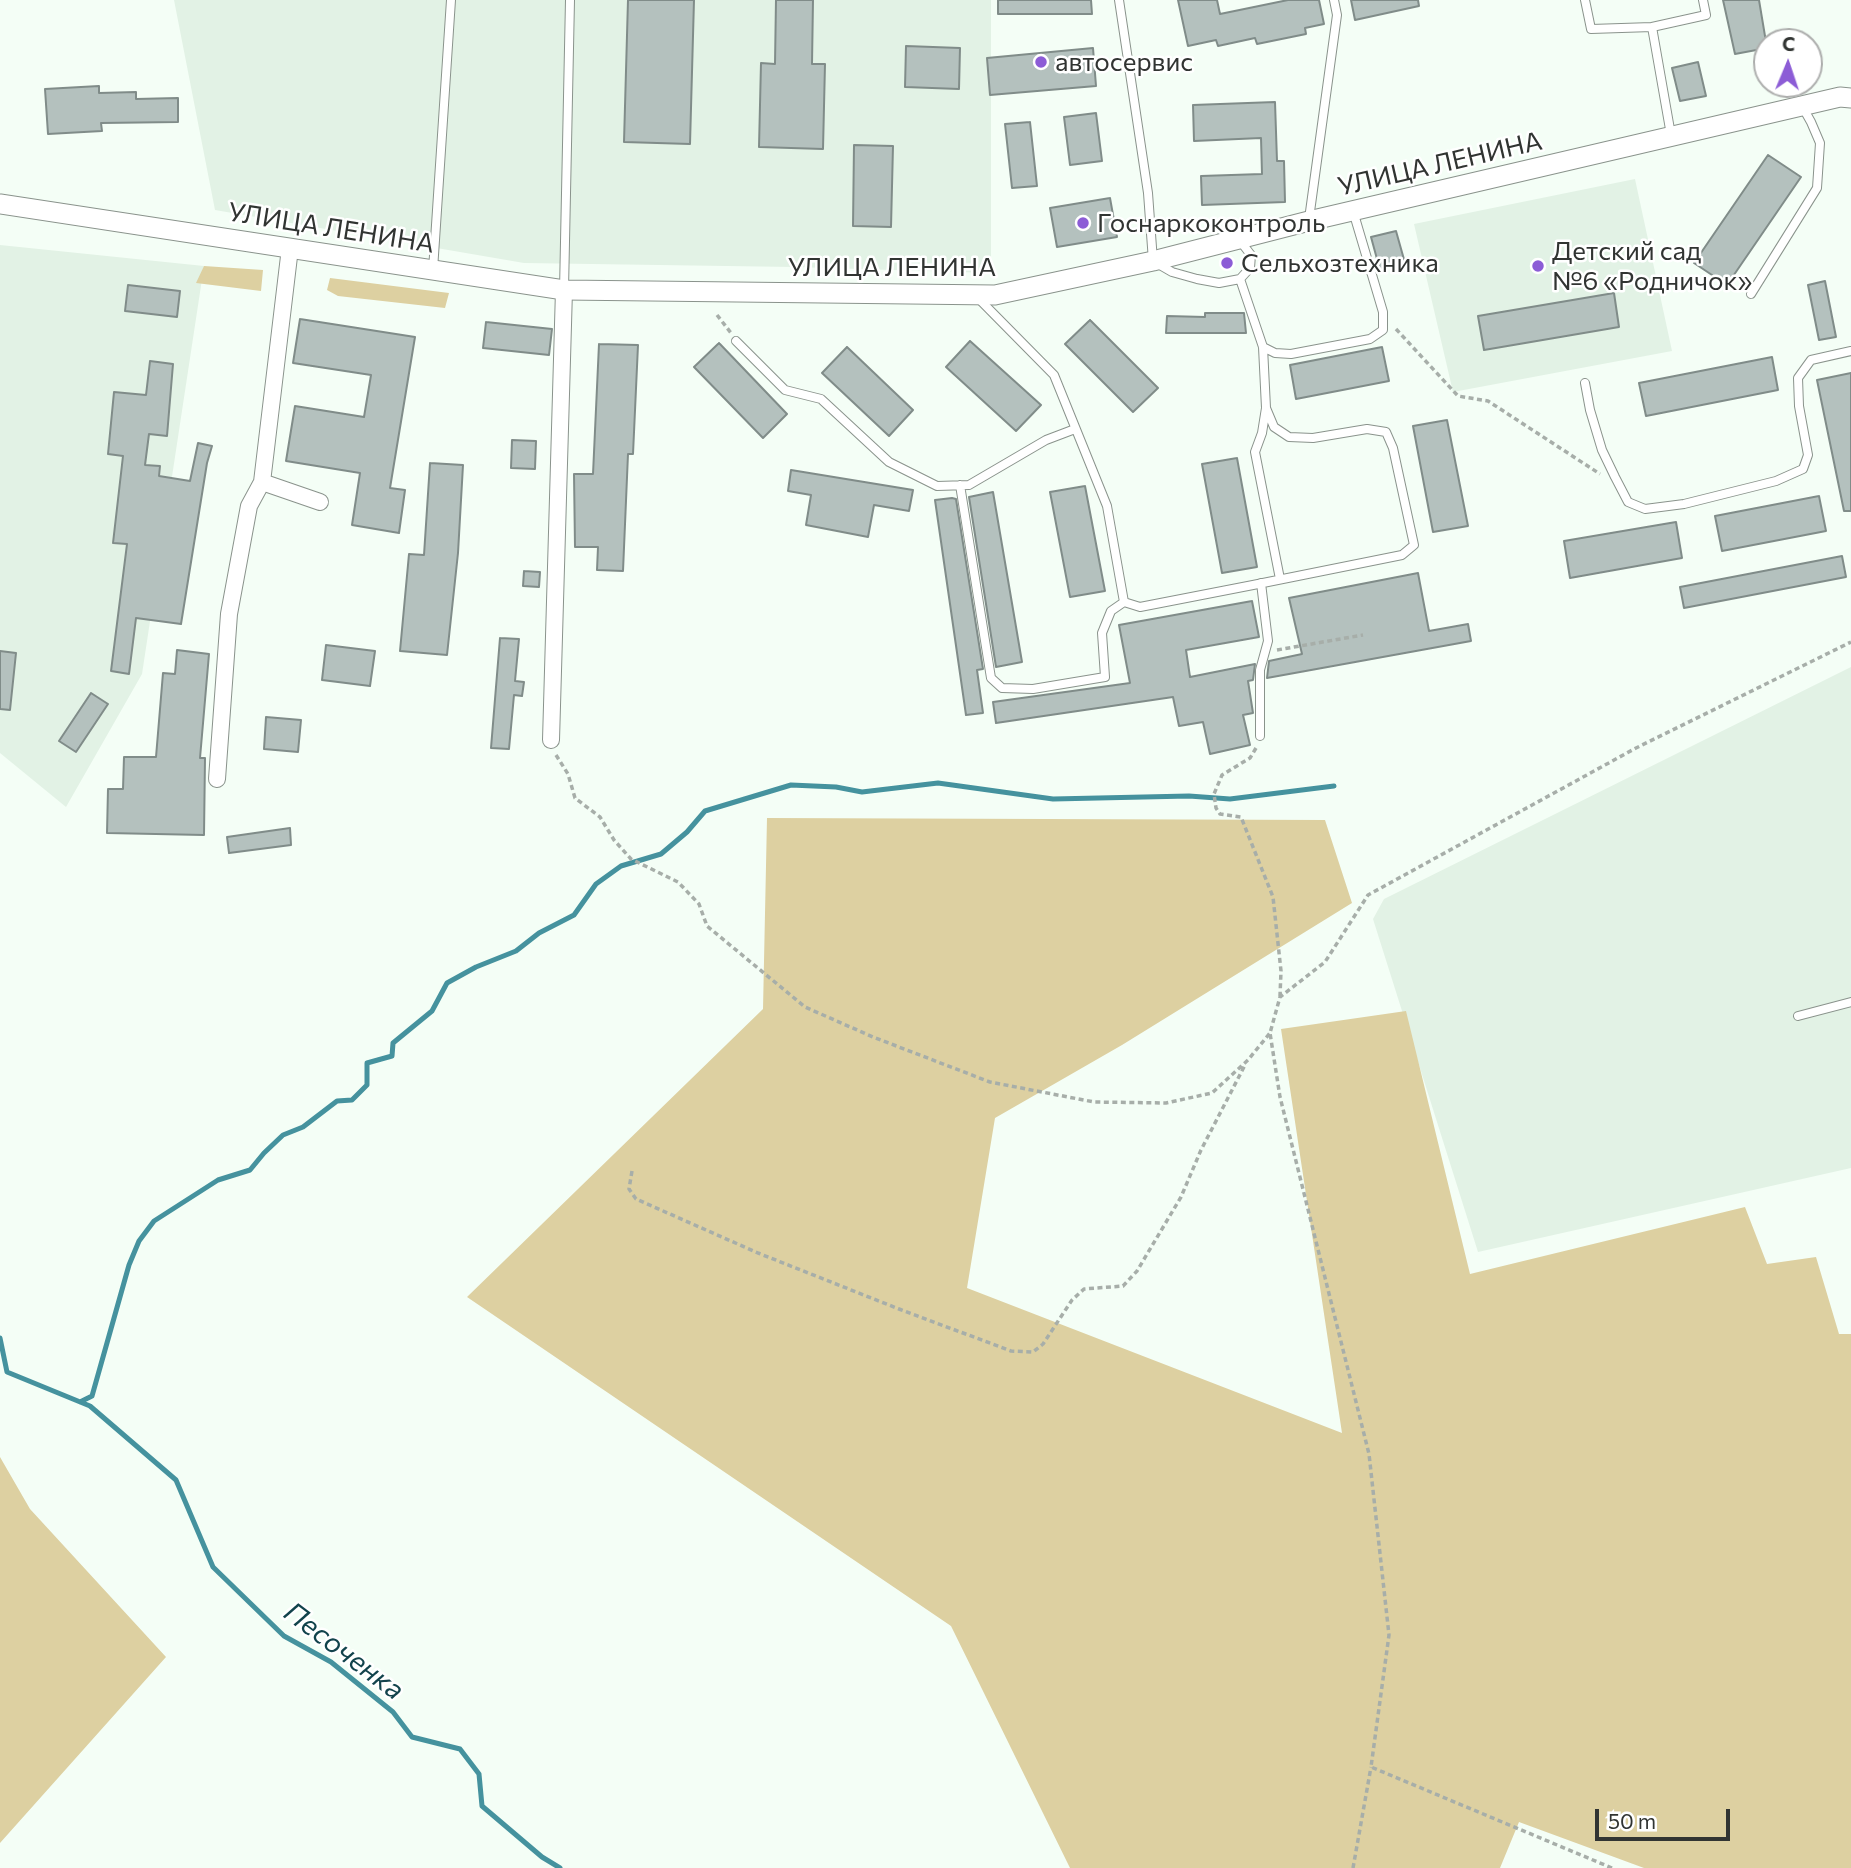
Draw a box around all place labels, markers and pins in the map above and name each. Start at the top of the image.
place label: автосервис [1055,46,1193,78]
marker: автосервис [1033,54,1049,70]
place label: Госнаркоконтроль [1097,207,1325,239]
marker: Госнаркоконтроль [1075,215,1091,231]
place label: Детский сад №6 «Родничок» [1552,235,1752,296]
place label: Сельхозтехника [1241,247,1439,279]
marker: Сельхозтехника [1219,255,1235,271]
marker: Детский сад №6 «Родничок» [1530,258,1546,274]

